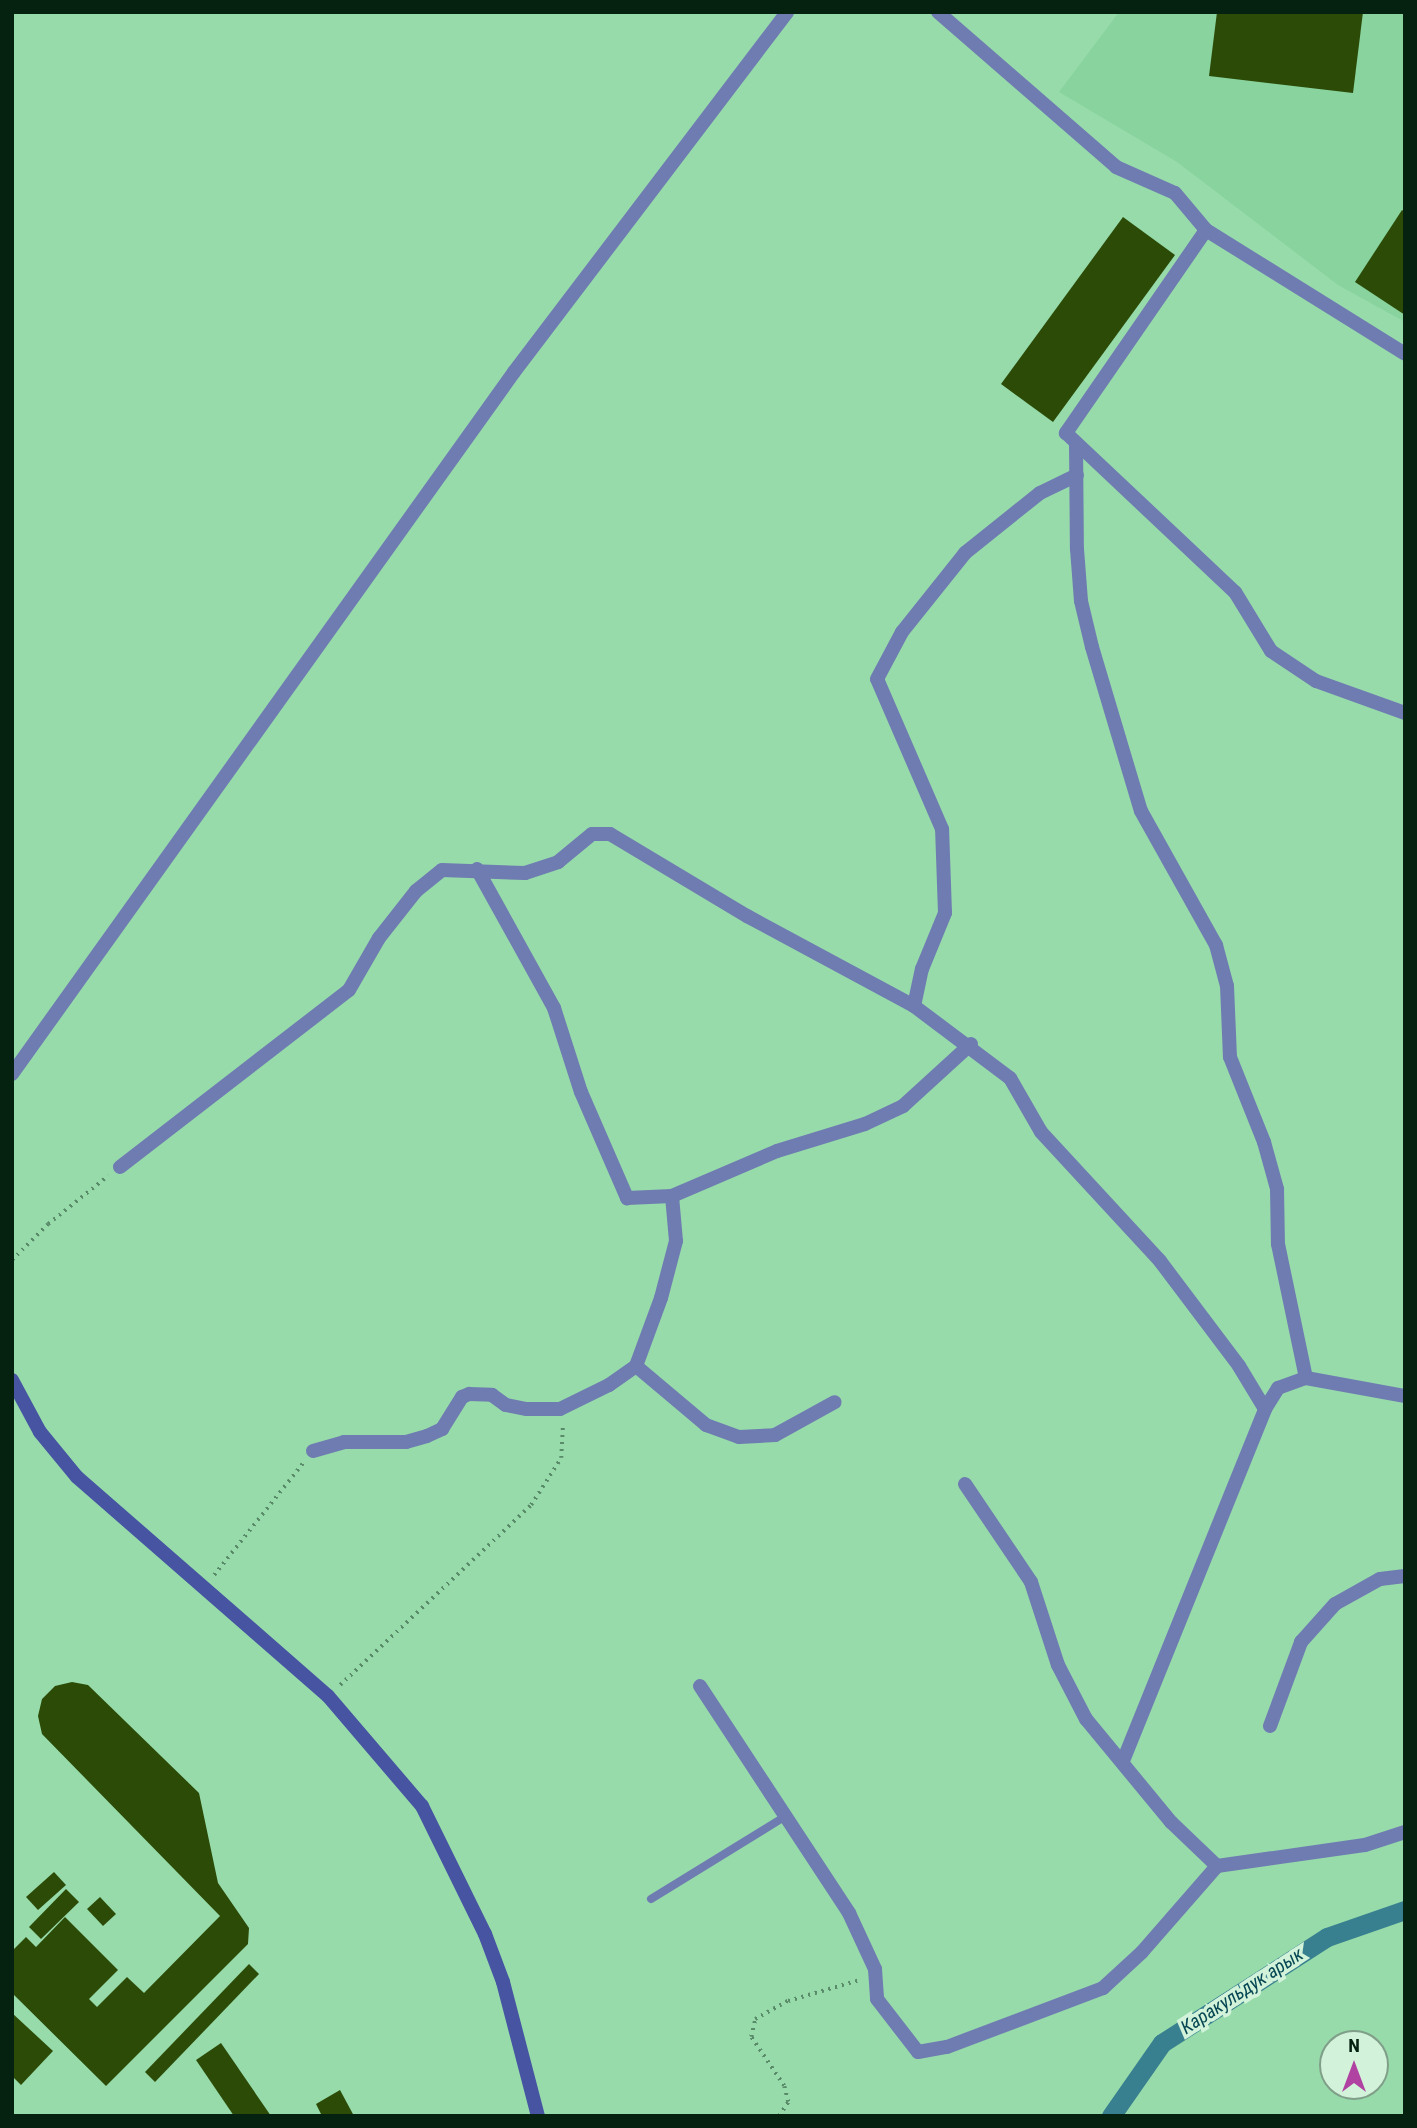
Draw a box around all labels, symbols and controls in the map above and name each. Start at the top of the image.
water label: Каракульдук арык [1176,1943,1308,2039]
north arrow [1319,2030,1389,2100]
text: N [1348,2034,1360,2057]

